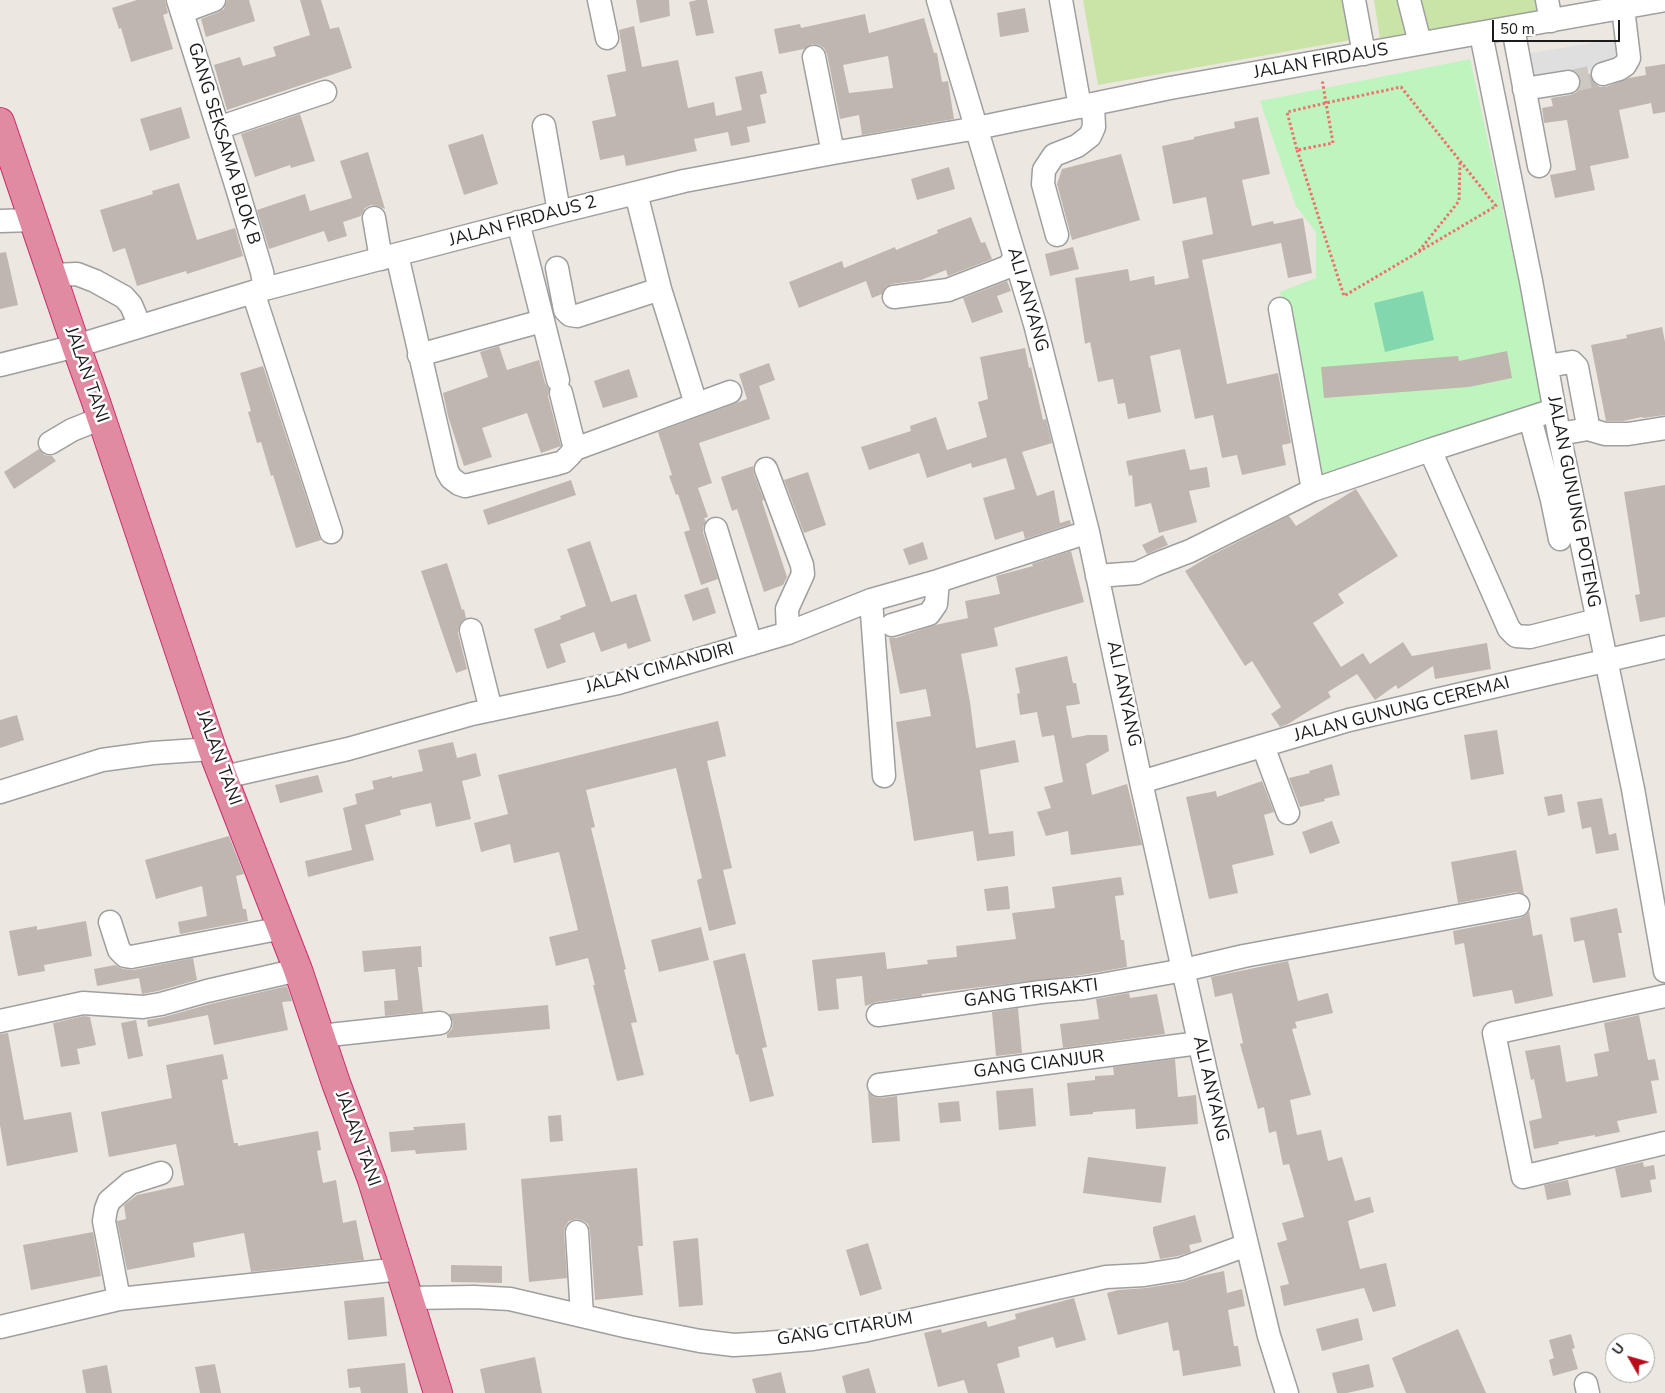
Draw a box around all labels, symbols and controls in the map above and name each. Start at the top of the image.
scale bar [1495,10,1622,42]
text: 50 m [1500,19,1535,39]
street label: GANG SEKSAMA BLOK B [182,40,264,248]
street label: JALAN FIRDAUS [1252,40,1390,84]
street label: JALAN FIRDAUS 2 [447,192,599,252]
street label: ALI ANYANG [1002,245,1052,355]
street label: JALAN TANI [60,324,112,426]
street label: JALAN GUNUNG POTENG [1542,394,1604,610]
street label: JALAN CIMANDIRI [584,639,736,699]
street label: ALI ANYANG [1101,639,1145,749]
street label: JALAN GUNUNG CEREMAI [1292,673,1512,747]
street label: JALAN TANI [191,707,245,809]
street label: GANG TRISAKTI [963,975,1099,1013]
street label: ALI ANYANG [1187,1034,1233,1144]
street label: GANG CIANJUR [973,1046,1105,1084]
street label: JALAN TANI [330,1088,384,1190]
street label: GANG CITARUM [776,1309,914,1351]
north arrow [1605,1333,1655,1383]
text: U [1608,1339,1629,1359]

